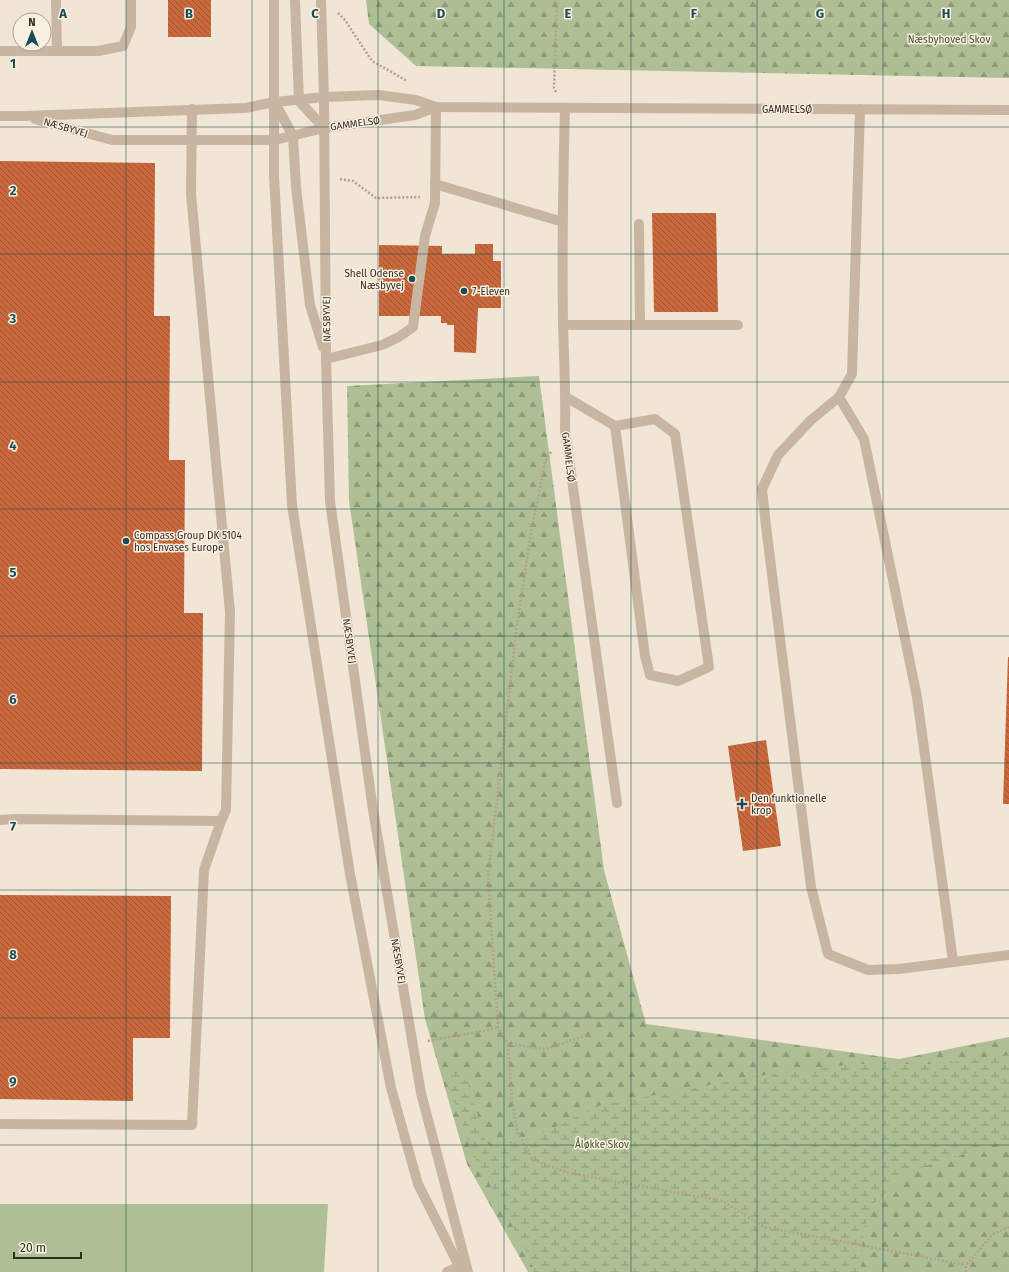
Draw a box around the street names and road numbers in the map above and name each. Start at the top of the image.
street label: GAMMELSØ [762,103,812,116]
street label: GAMMELSØ [329,114,381,133]
street label: NÆSBYVEJ [42,116,89,140]
street label: NÆSBYVEJ [321,296,333,342]
street label: GAMMELSØ [559,431,578,483]
street label: NÆSBYVEJ [340,618,358,665]
street label: NÆSBYVEJ [388,938,408,985]

